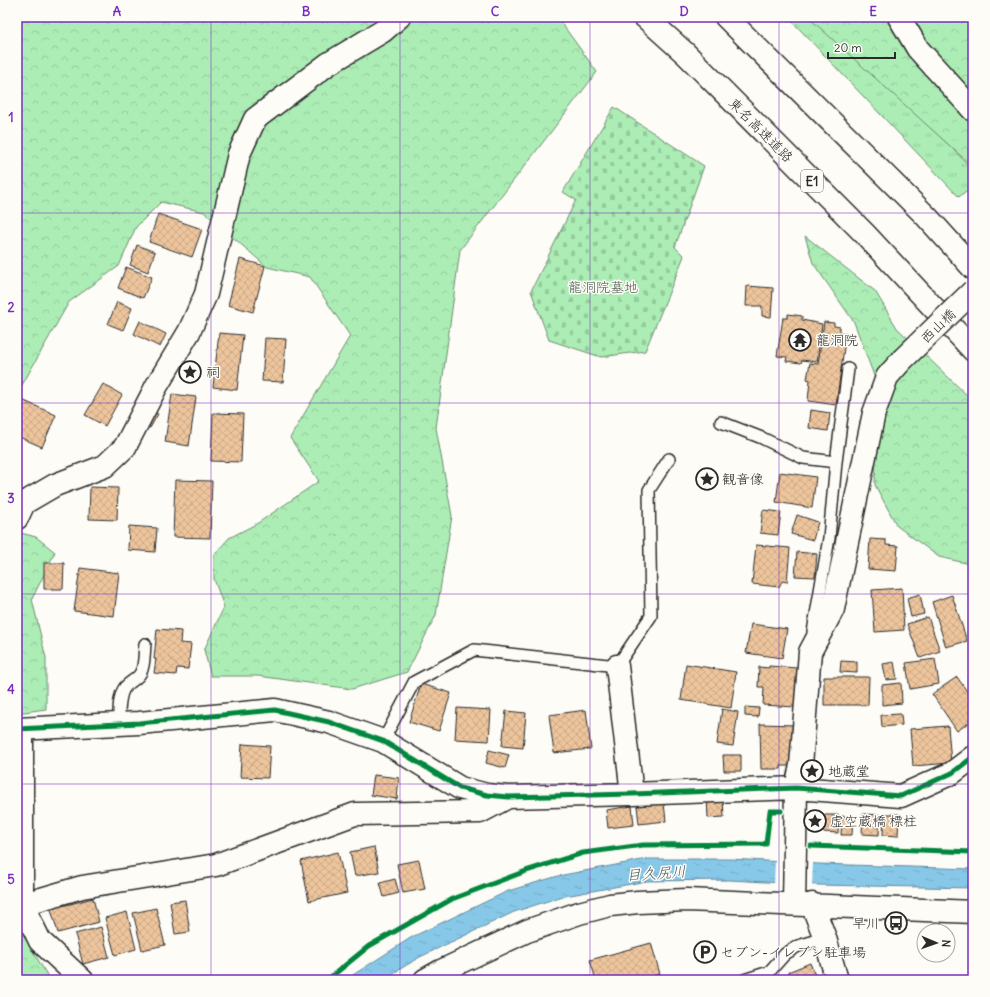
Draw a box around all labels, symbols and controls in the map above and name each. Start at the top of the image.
text: A [113,3,122,20]
text: B [302,3,311,20]
text: C [491,3,500,20]
text: D [679,3,689,20]
text: E [869,3,877,20]
scale bar [828,34,895,60]
text: 20 m [834,40,862,55]
street label: 東名高速道路 [725,94,797,166]
text: 1 [8,109,14,126]
road number: E1 [801,170,823,192]
park label: 龍洞院墓地 [568,278,638,296]
text: 2 [7,299,15,316]
street label: 西山橋 [917,305,959,347]
temple icon: 龍洞院 [787,327,813,353]
place label: 龍洞院 [816,331,858,349]
place icon: 祠 [177,359,203,385]
place label: 祠 [206,363,220,381]
place icon: 観音像 [694,466,720,492]
place label: 観音像 [722,470,764,488]
text: 3 [7,490,15,507]
text: 4 [7,681,15,698]
place icon: 地蔵堂 [799,758,825,784]
place label: 地蔵堂 [828,762,870,780]
place icon: 虚空蔵橋 標柱 [802,808,828,834]
place label: 虚空蔵橋 標柱 [830,812,917,830]
water label: 目久尻川 [625,861,687,885]
text: 5 [7,871,15,888]
bus stop icon: 早川 [883,910,909,936]
place label: 早川 [852,914,880,932]
north arrow [916,923,956,963]
parking icon: セブン-イレブン駐車場 [692,939,718,965]
text: N [939,939,953,947]
place label: セブン-イレブン駐車場 [720,943,866,961]

